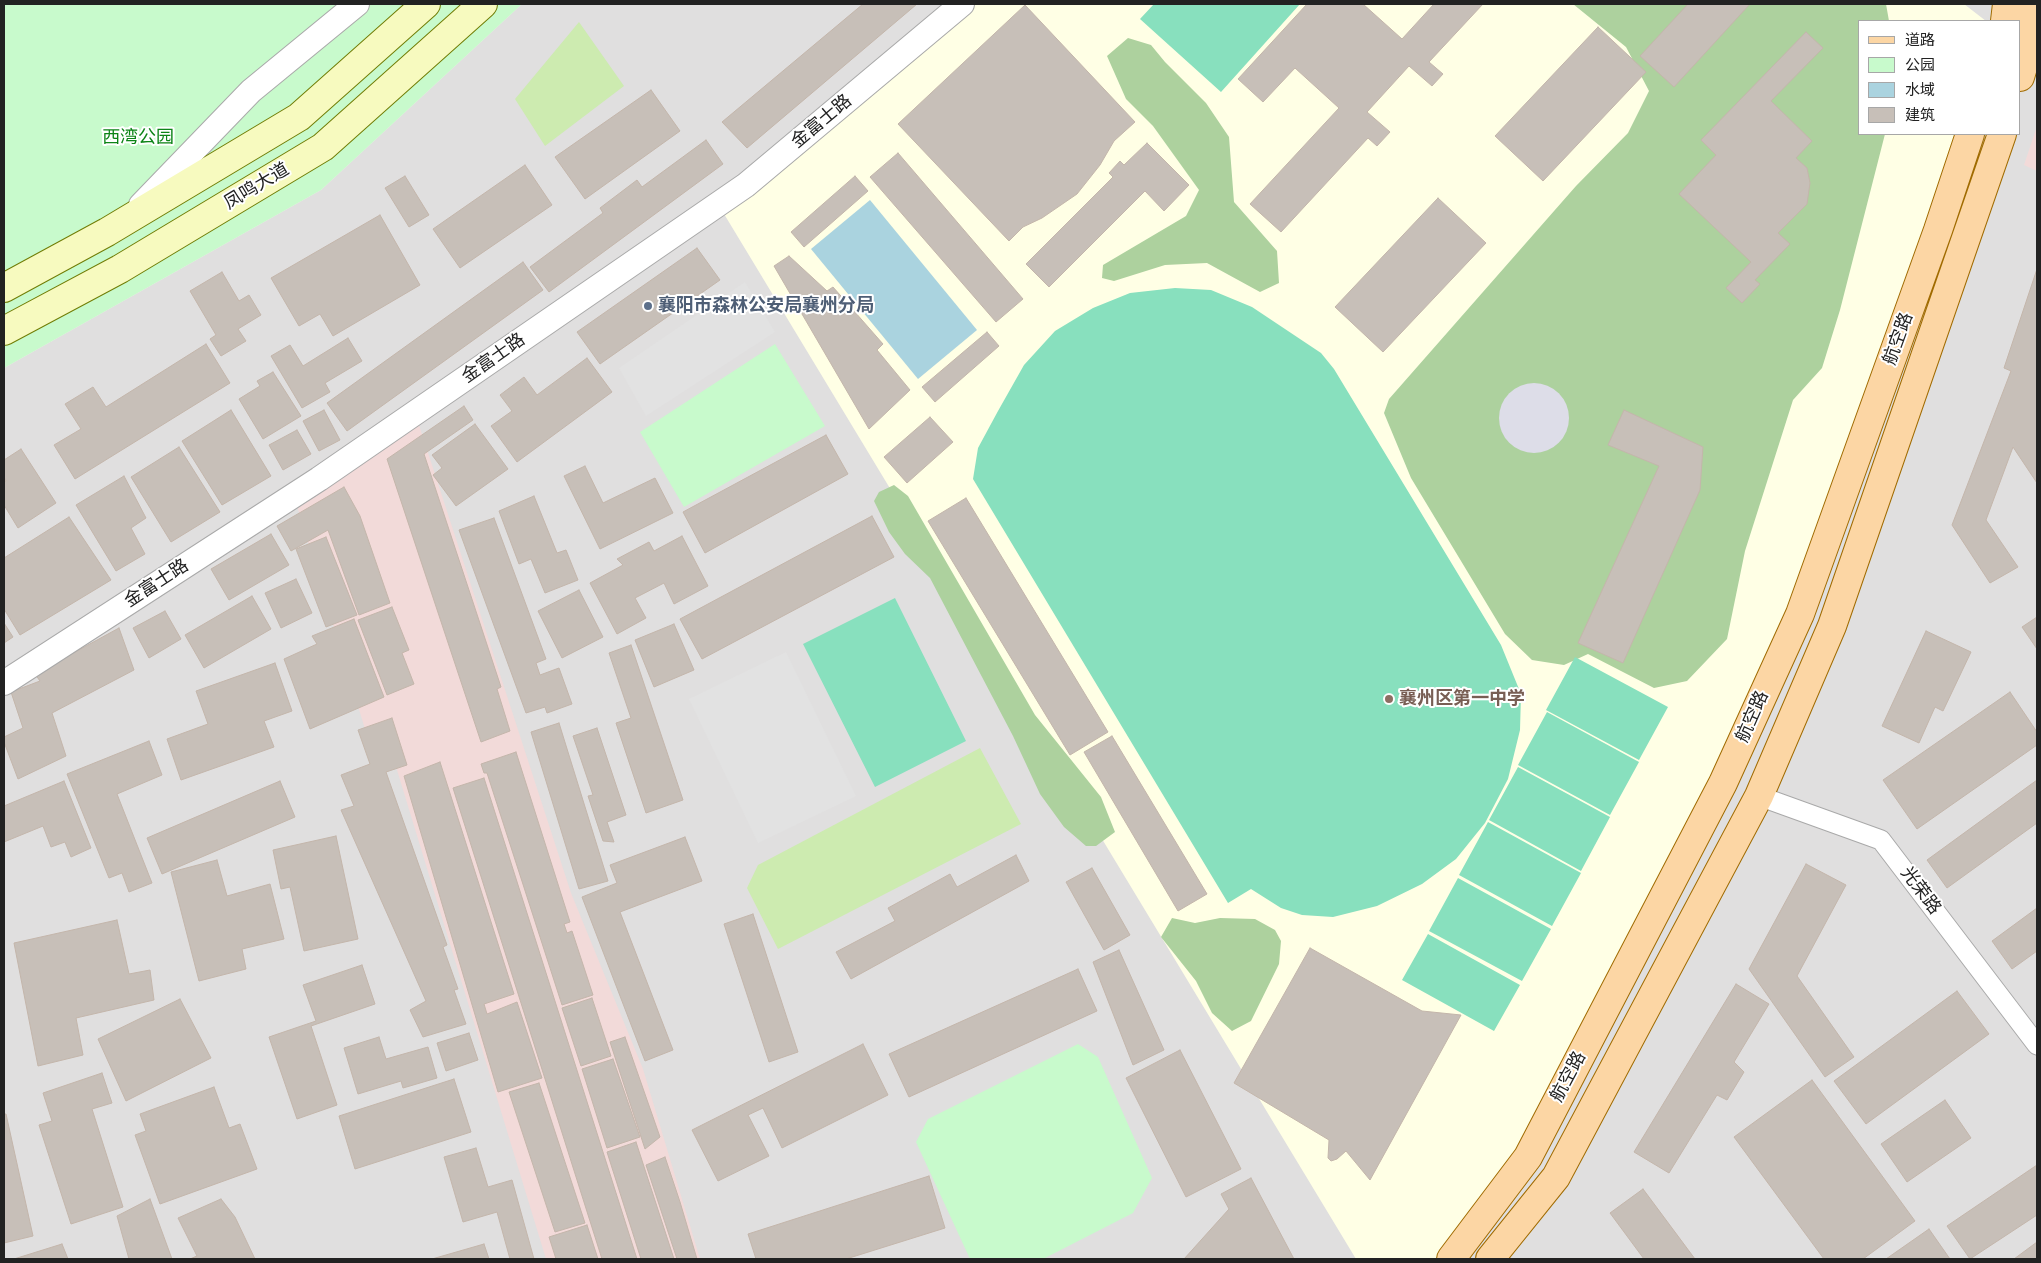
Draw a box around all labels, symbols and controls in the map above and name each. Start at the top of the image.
legend [1858,20,2021,135]
text: 道路 [1905,29,1935,50]
text: 公园 [1905,54,1935,75]
text: 水域 [1905,79,1935,100]
street label: 金富士路 [787,91,857,153]
text: 建筑 [1905,104,1935,125]
park label: 西湾公园 [102,127,174,149]
street label: 凤鸣大道 [221,159,293,215]
place label: 襄阳市森林公安局襄州分局 [658,295,874,317]
marker: 襄阳市森林公安局襄州分局 [642,300,654,312]
street label: 航空路 [1880,310,1918,368]
street label: 金富士路 [458,330,530,388]
street label: 金富士路 [121,555,193,613]
place label: 襄州区第一中学 [1399,688,1525,710]
street label: 航空路 [1732,688,1774,746]
marker: 襄州区第一中学 [1383,693,1395,705]
street label: 光荣路 [1895,863,1945,919]
street label: 航空路 [1547,1048,1591,1106]

